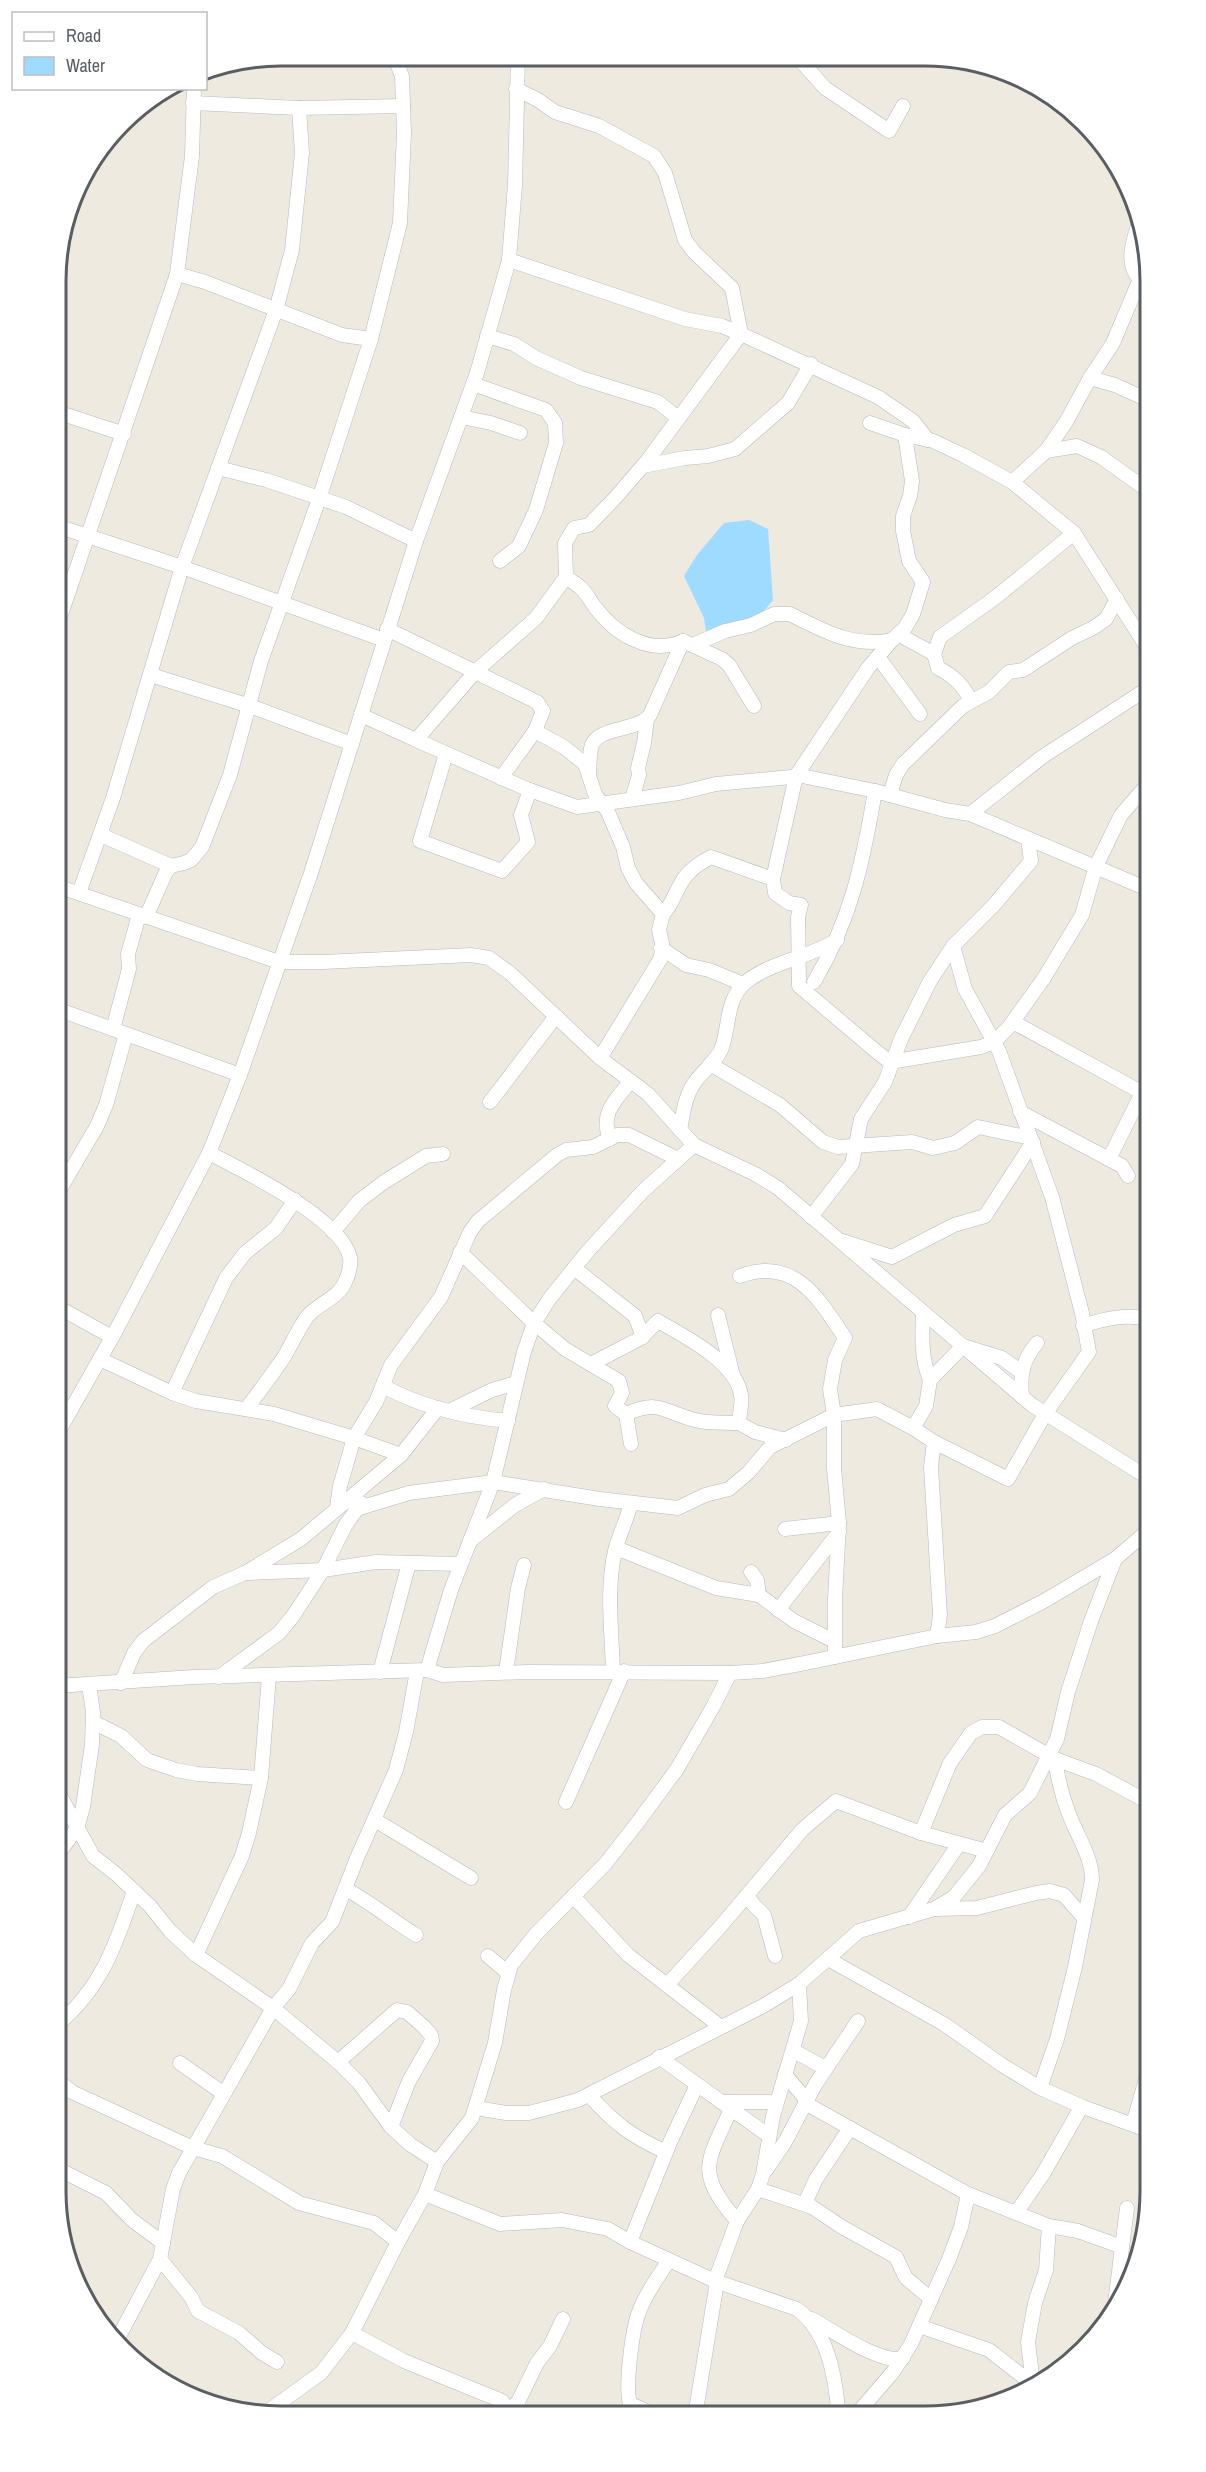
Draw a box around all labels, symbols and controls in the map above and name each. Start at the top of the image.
legend [12,12,207,90]
text: Road [66,23,101,48]
text: Water [66,53,105,78]

